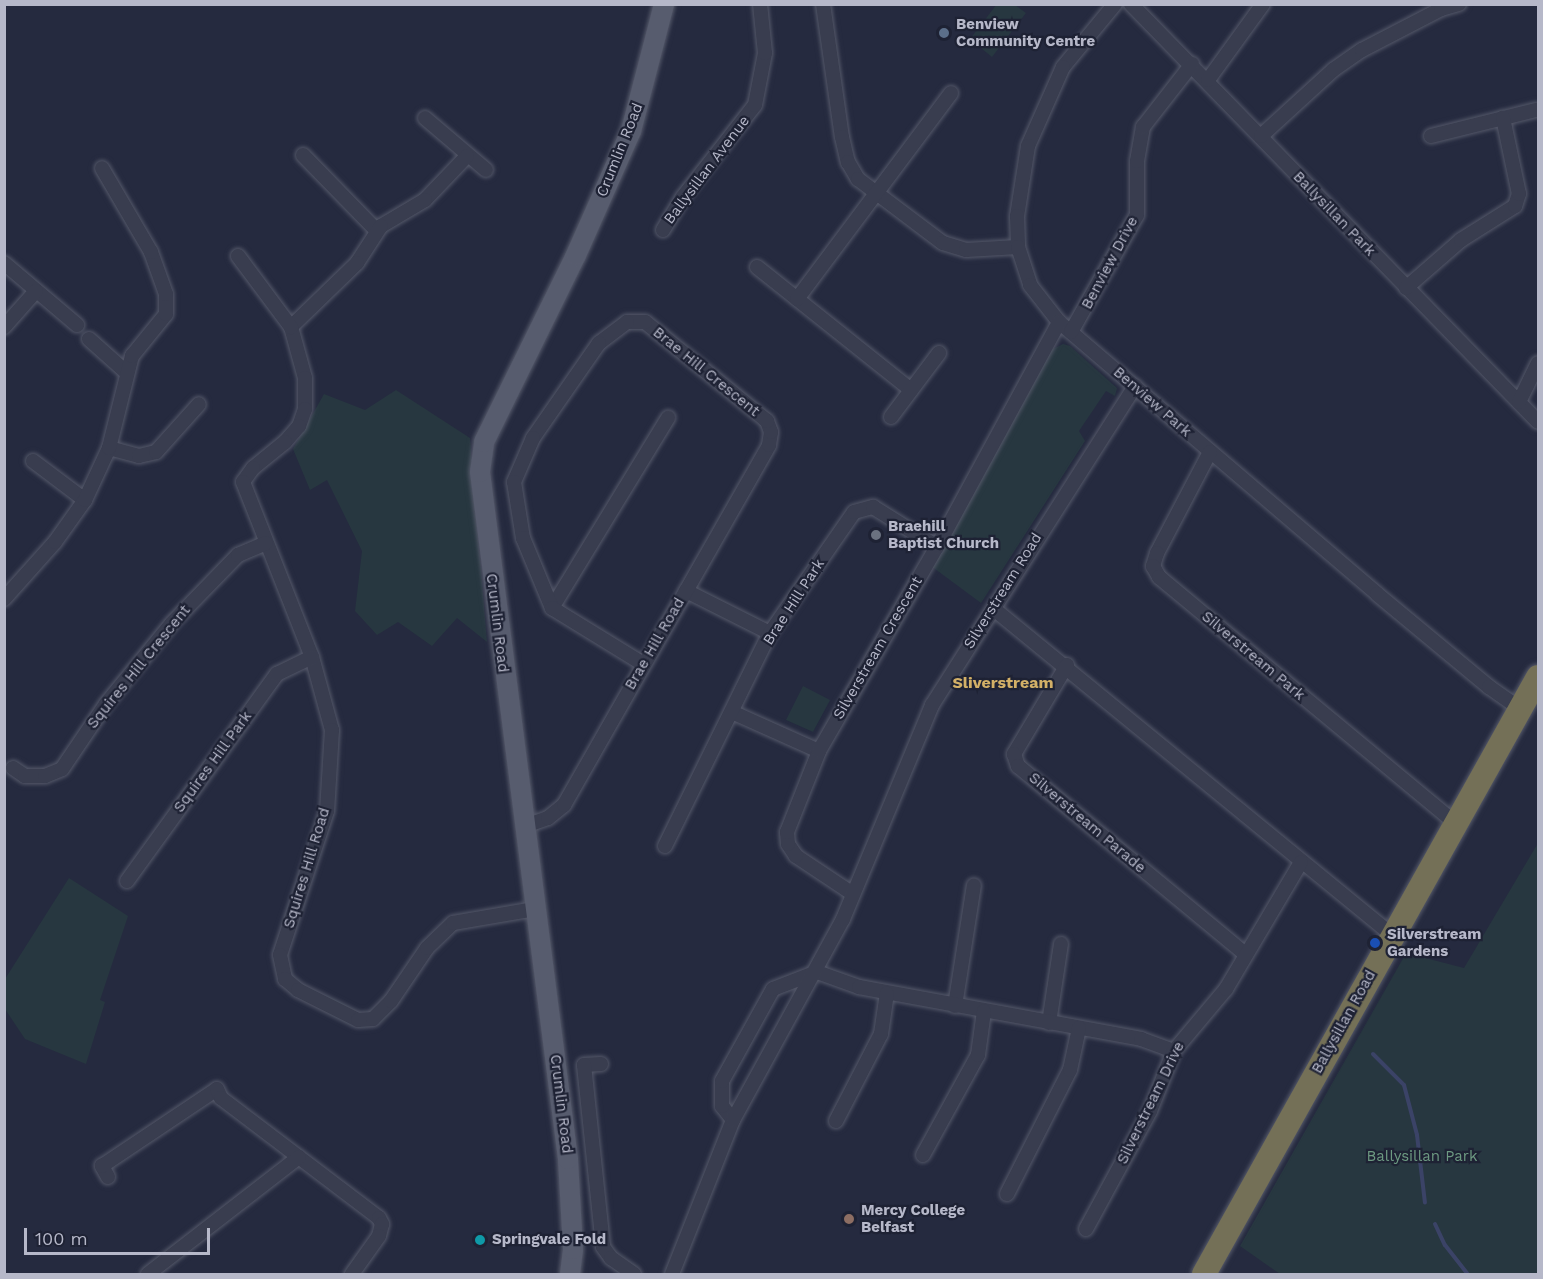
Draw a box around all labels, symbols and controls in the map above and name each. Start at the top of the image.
place label: Benview Community Centre [956,15,1095,50]
marker: Benview Community Centre [937,26,951,40]
street label: Crumlin Road [593,100,647,200]
street label: Ballysillan Avenue [660,112,754,228]
street label: Ballysillan Park [1289,168,1379,260]
street label: Benview Drive [1078,213,1142,313]
street label: Brae Hill Crescent [649,323,763,421]
street label: Benview Park [1109,363,1195,441]
place label: Braehill Baptist Church [888,517,999,552]
marker: Braehill Baptist Church [869,528,883,542]
street label: Silverstream Road [960,530,1046,652]
street label: Brae Hill Park [759,555,829,649]
street label: Crumlin Road [482,572,512,674]
street label: Silverstream Crescent [830,573,926,723]
street label: Brae Hill Road [621,595,689,693]
street label: Squires Hill Crescent [83,601,195,733]
street label: Silverstream Park [1198,608,1308,704]
district label: Sliverstream [953,673,1053,693]
street label: Squires Hill Park [170,708,256,816]
street label: Silverstream Parade [1025,769,1149,877]
street label: Squires Hill Road [280,805,334,931]
place label: Silverstream Gardens [1387,925,1481,960]
marker: Silverstream Gardens [1368,936,1382,950]
street label: Ballysillan Road [1308,967,1380,1077]
street label: Silverstream Drive [1114,1039,1188,1167]
street label: Crumlin Road [546,1053,576,1155]
park label: Ballysillan Park [1367,1148,1477,1166]
place label: Mercy College Belfast [861,1201,966,1236]
marker: Mercy College Belfast [842,1212,856,1226]
scale bar [27,1216,213,1254]
text: 100 m [35,1228,88,1249]
place label: Springvale Fold [492,1231,606,1249]
marker: Springvale Fold [473,1233,487,1247]

